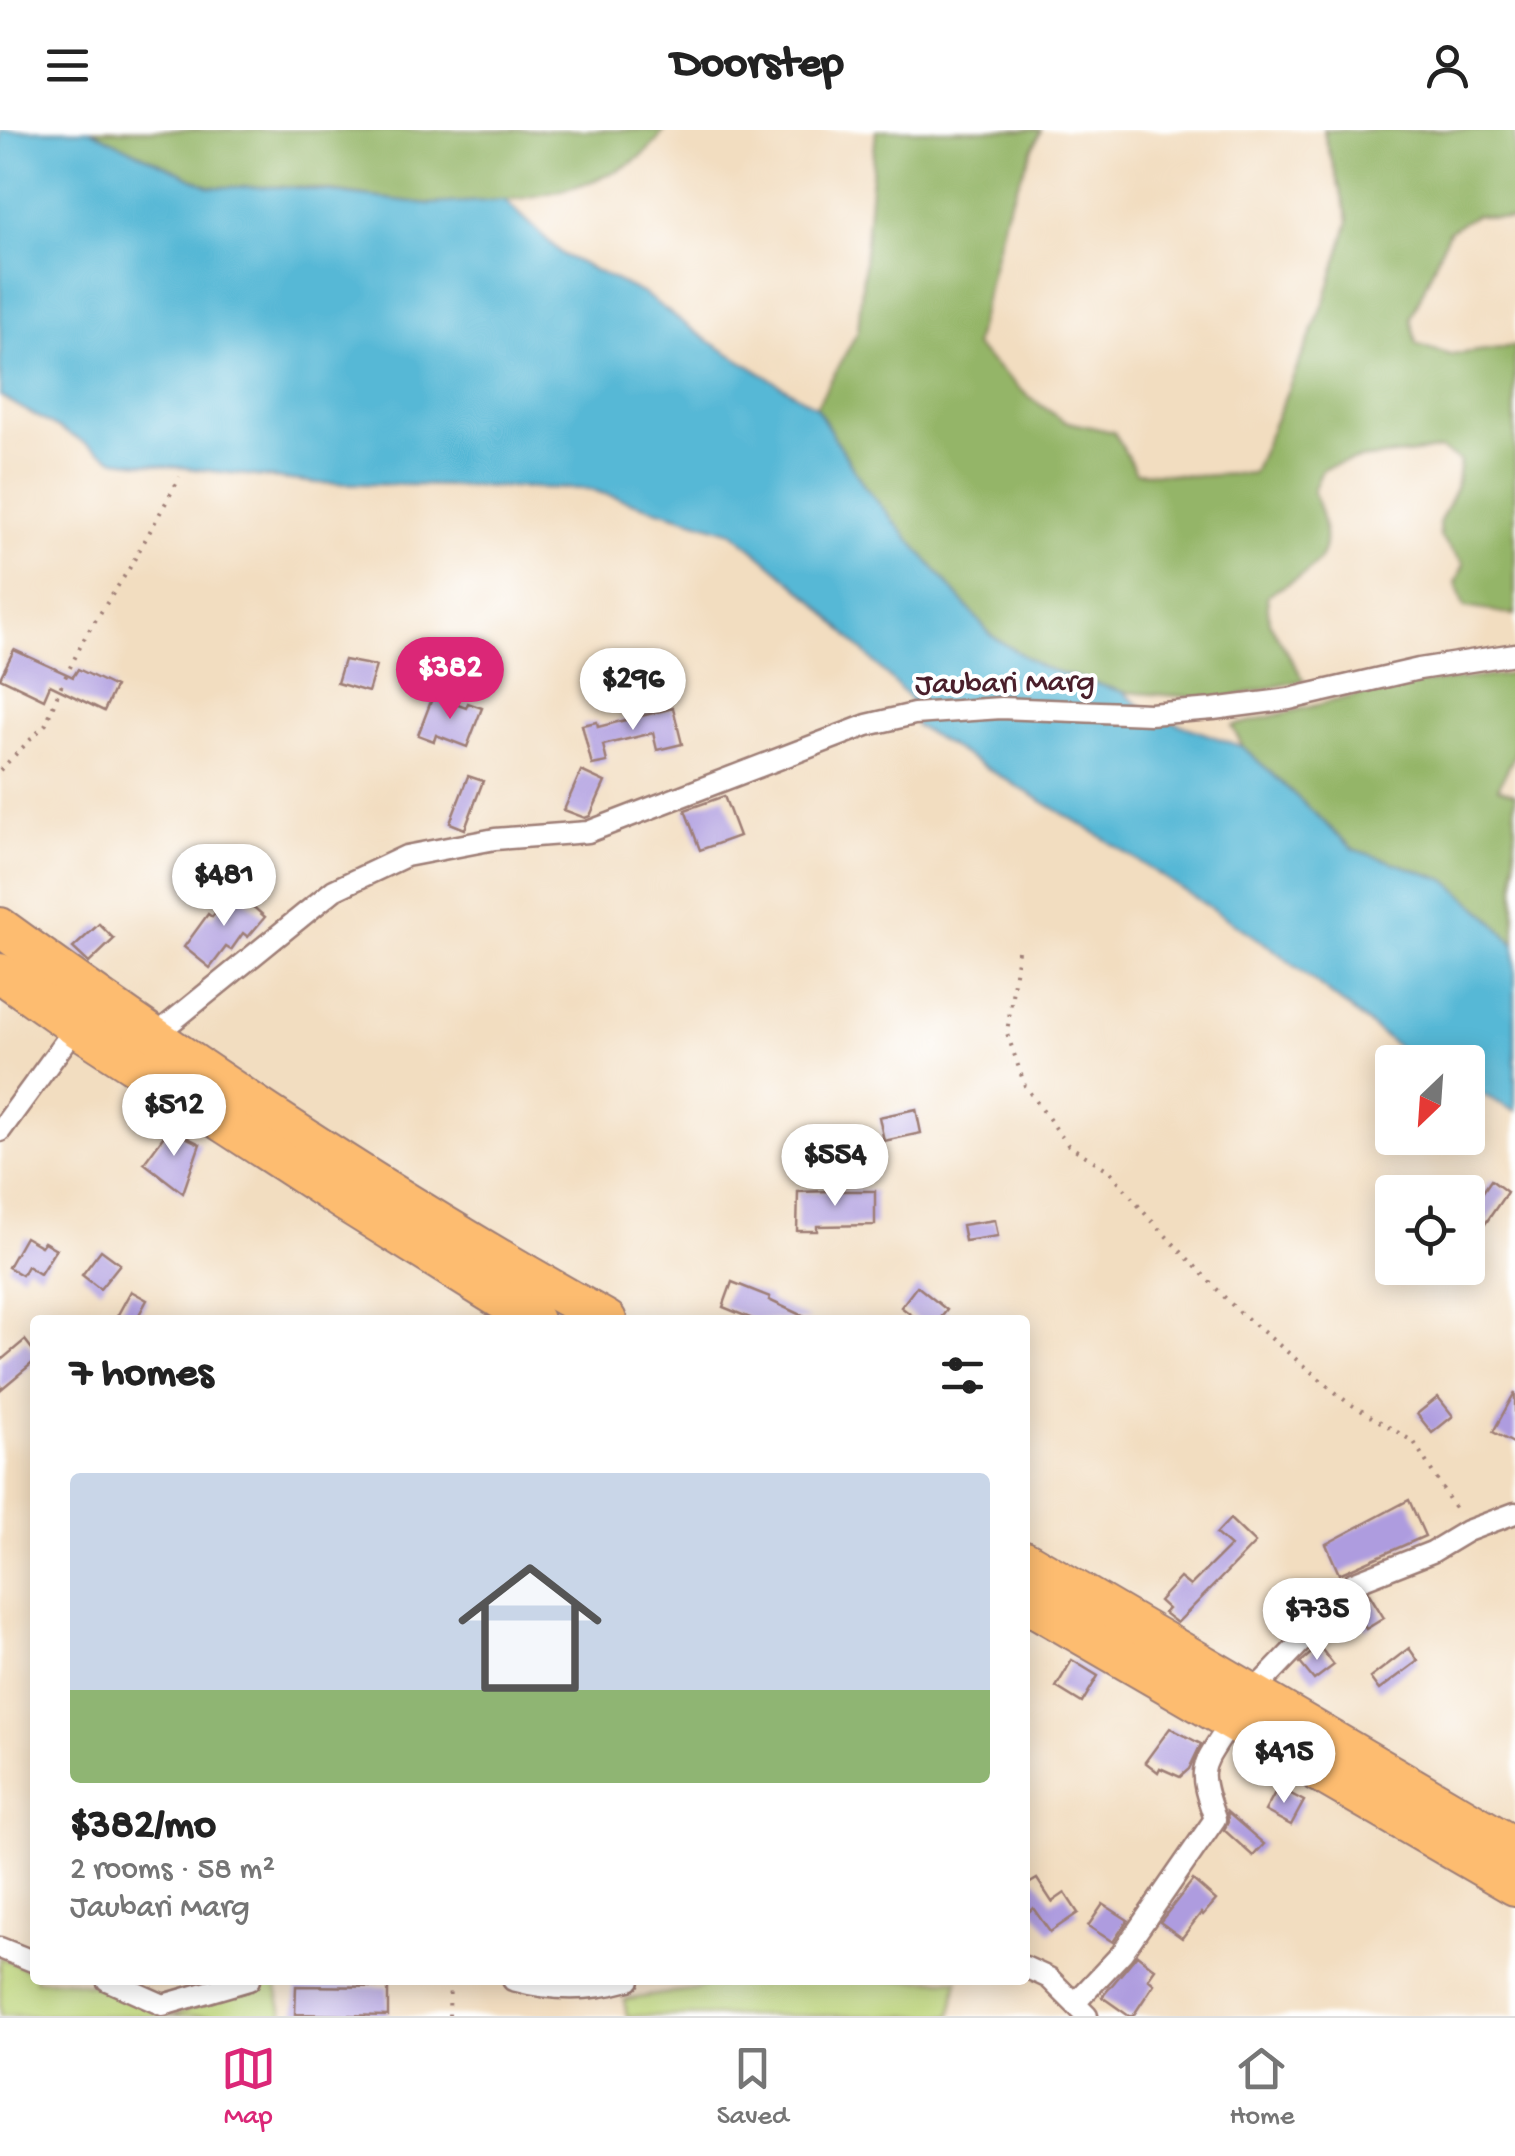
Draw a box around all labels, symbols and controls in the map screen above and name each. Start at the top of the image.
icon: menu [40,38,95,93]
icon: person [1420,38,1475,93]
text: Doorstep [671,39,844,92]
pin: $382 [391,637,509,722]
pin: $296 [574,648,692,733]
text: $382 [418,650,482,688]
text: $296 [602,661,664,699]
street label: Jaubari Marg [915,664,1095,706]
pin: $481 [165,844,283,929]
text: $481 [194,857,254,895]
north arrow [1375,1045,1485,1155]
map controls [1375,1045,1485,1285]
pin: $512 [115,1074,233,1159]
text: $512 [144,1087,204,1125]
pin: $554 [776,1124,894,1209]
text: $554 [803,1137,867,1175]
button: locate [1375,1175,1485,1285]
icon: filters [935,1348,990,1403]
text: 7 homes [70,1351,213,1400]
icon: home [440,1538,620,1718]
pin: $735 [1258,1578,1376,1663]
text: $735 [1285,1591,1349,1629]
pin: $415 [1225,1721,1343,1806]
text: $415 [1254,1734,1314,1772]
text: $382/mo [70,1803,216,1852]
text: 2 rooms · 58 m² [70,1852,275,1890]
text: Jaubari Marg [70,1890,250,1928]
tab: Map [221,2041,276,2134]
tab: Saved [717,2041,788,2134]
tab: Home [1230,2041,1294,2134]

